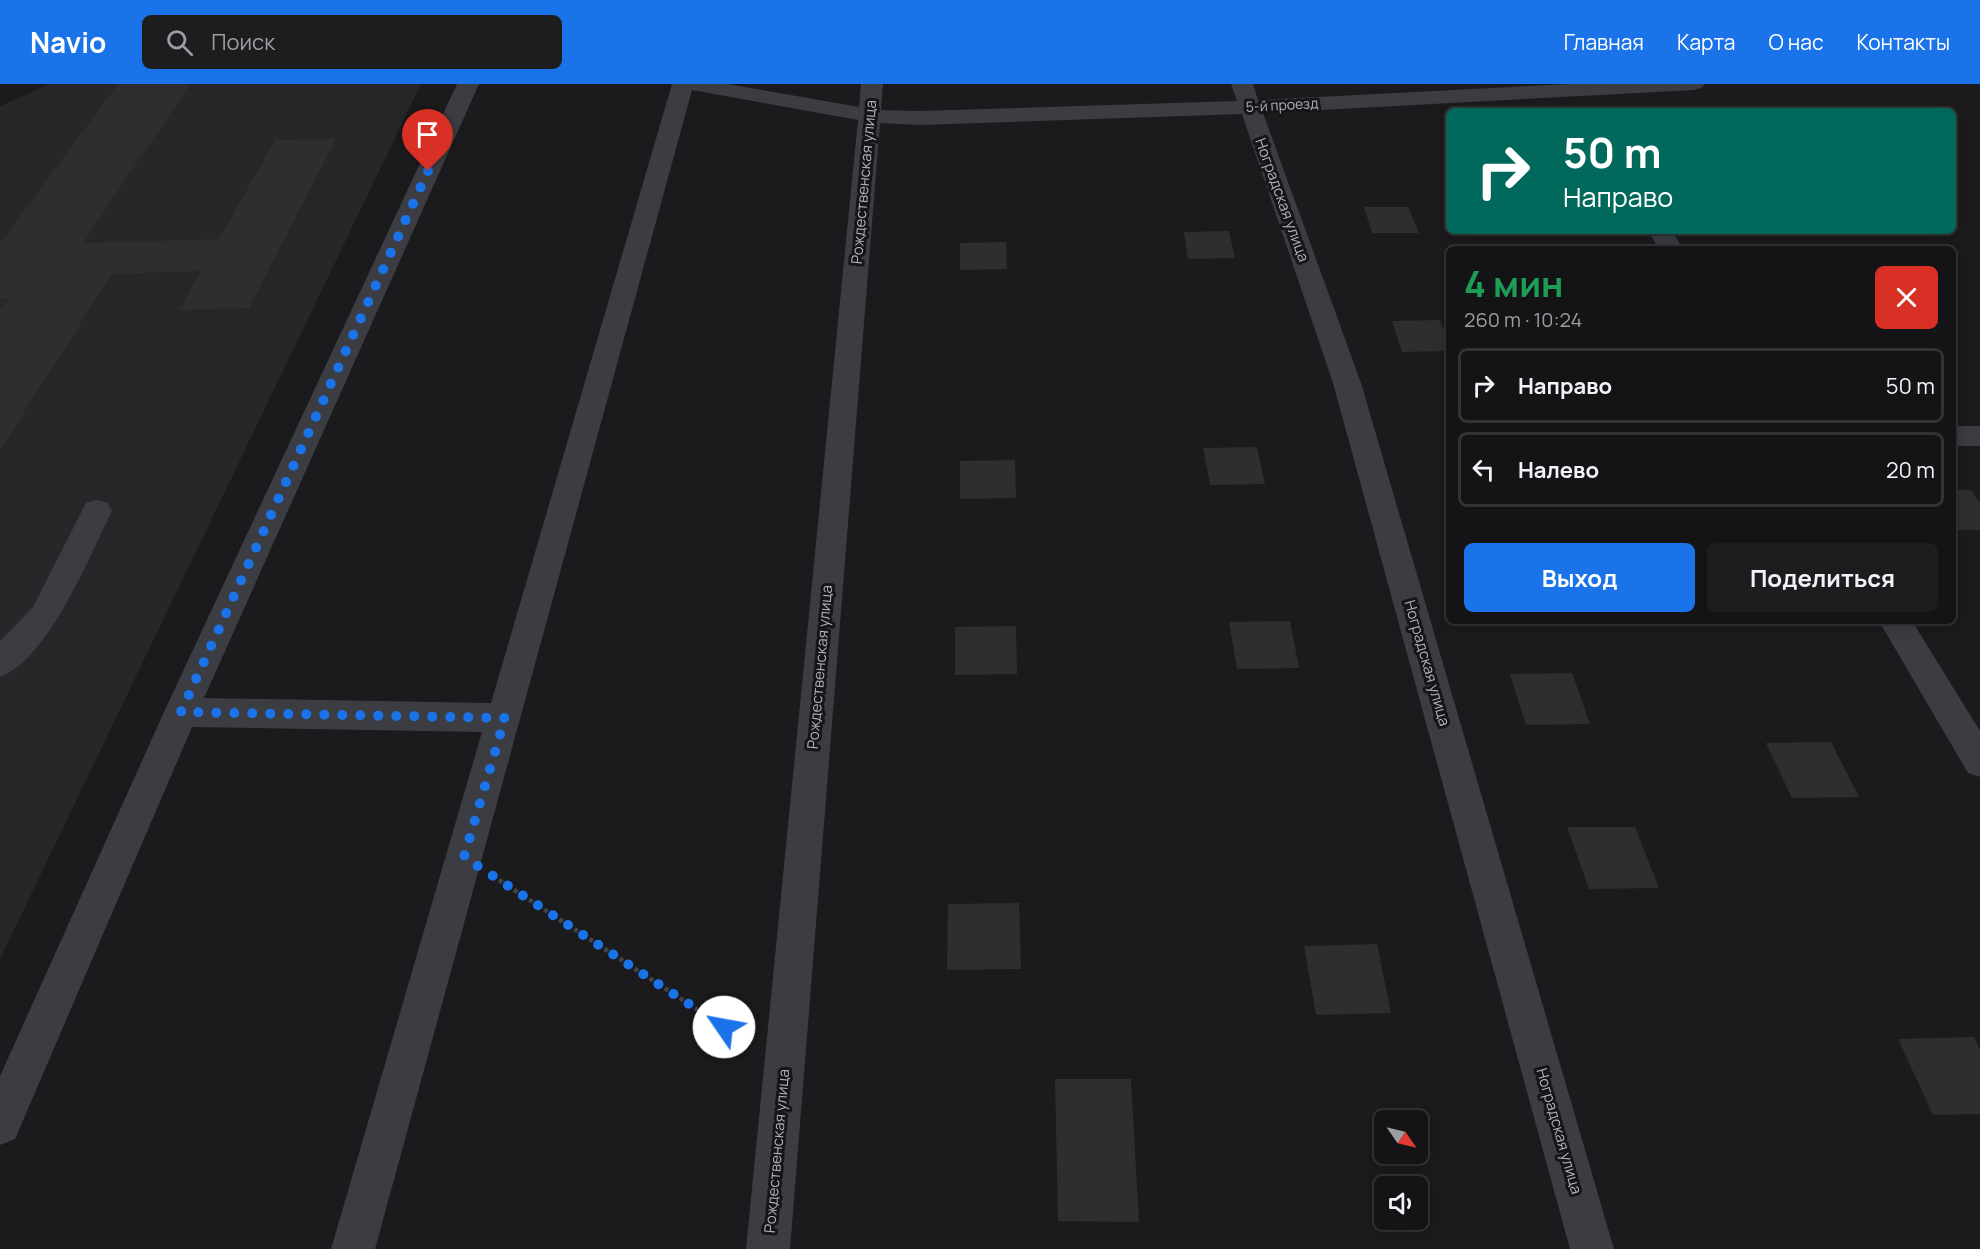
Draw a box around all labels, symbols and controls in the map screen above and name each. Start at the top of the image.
search box [142,15,562,69]
text: Navio [30,23,106,61]
icon: search [163,26,196,59]
text: Поиск [211,27,275,57]
text: Главная [1564,28,1644,56]
text: Карта [1677,28,1735,56]
text: О нас [1768,28,1824,56]
text: Контакты [1857,28,1950,56]
street label: 5-й проезд [1245,93,1319,116]
street label: Рождественская улица [846,99,881,265]
pin [402,109,453,171]
icon: arrive [411,118,444,151]
text: 50 m [1563,123,1661,181]
icon: right [1464,132,1542,210]
street label: Ноградская улица [1250,135,1315,265]
text: Направо [1563,178,1673,215]
text: 4 мин [1464,259,1563,308]
button: close [1875,266,1938,329]
text: 260 m · 10:24 [1464,306,1582,333]
icon: right [1467,369,1500,402]
text: Направо [1518,371,1612,401]
text: 50 m [1886,371,1935,401]
icon: left [1467,453,1500,486]
text: Налево [1518,455,1599,485]
text: 20 m [1886,455,1935,485]
button: Выход [1464,543,1695,612]
button: Поделиться [1707,543,1938,612]
street label: Рождественская улица [802,584,837,750]
street label: Ноградская улица [1399,597,1455,728]
position arrow [692,995,756,1059]
street label: Ноградская улица [1531,1065,1587,1196]
street label: Рождественская улица [759,1068,794,1234]
north arrow [1374,1110,1428,1164]
map controls [1374,1110,1428,1230]
button: sound [1374,1176,1428,1230]

